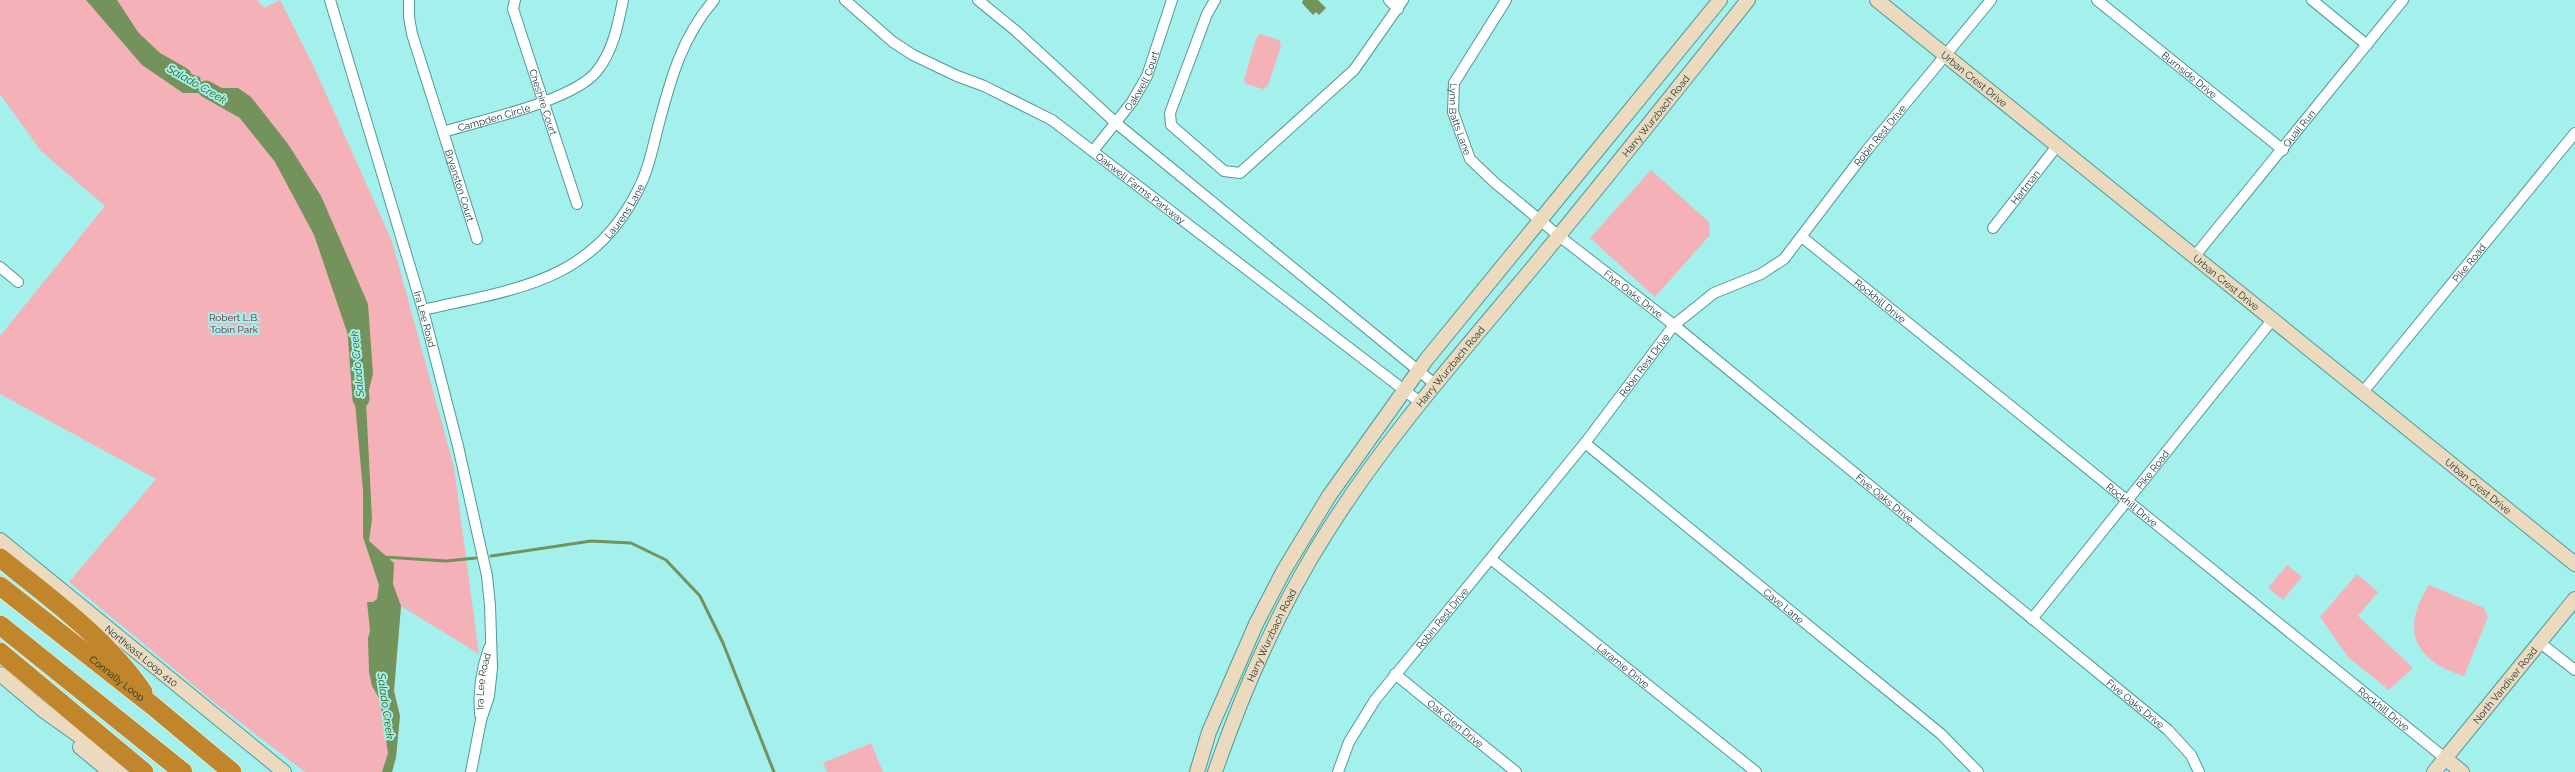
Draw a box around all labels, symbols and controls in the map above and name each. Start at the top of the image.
street label: Oakwell Court [1122,49,1161,113]
street label: Urban Crest Drive [1939,49,2009,109]
street label: Burnside Drive [2160,50,2219,101]
water label: Salado Creek [164,62,229,107]
street label: Cheshire Court [527,68,559,137]
street label: Harry Wurzbach Road [1620,73,1692,159]
street label: Lynn Batts Lane [1447,83,1473,156]
street label: Campden Circle [457,102,532,133]
street label: Robin Rest Drive [1852,102,1908,168]
street label: Quail Run [2281,108,2317,149]
street label: Bryanston Court [443,148,476,223]
street label: Oakwell Farms Parkway [1093,151,1188,227]
street label: Hartman [2009,168,2042,207]
street label: Laurens Lane [602,182,646,241]
street label: Pike Road [2450,242,2488,284]
street label: Urban Crest Drive [2191,253,2261,313]
street label: Five Oaks Drive [1602,268,1665,320]
street label: Rockhill Drive [1852,277,1908,325]
street label: Ira Lee Road [412,290,437,349]
park label: Robert L.B. Tobin Park [209,312,259,335]
street label: Harry Wurzbach Road [1414,324,1487,409]
water label: Salado Creek [348,330,367,399]
street label: Robin Rest Drive [1617,331,1672,399]
street label: Pike Road [2134,448,2171,491]
street label: Urban Crest Drive [2443,456,2513,516]
street label: Five Oaks Drive [1854,472,1916,525]
street label: Rockhill Drive [2104,481,2160,529]
street label: Robin Rest Drive [1414,586,1471,651]
street label: Cave Lane [1761,586,1806,626]
street label: Harry Wurzbach Road [1245,587,1298,683]
street label: Northeast Loop 410 [103,623,180,689]
street label: Laramie Drive [1595,642,1652,690]
street label: North Vandiver Road [2471,645,2540,726]
street label: Ira Lee Road [474,652,493,710]
street label: Connally Loop [87,653,147,703]
water label: Salado Creek [374,671,397,740]
street label: Five Oaks Drive [2104,677,2166,731]
street label: Rockhill Drive [2356,685,2411,733]
street label: Oak Glen Drive [1425,698,1486,750]

